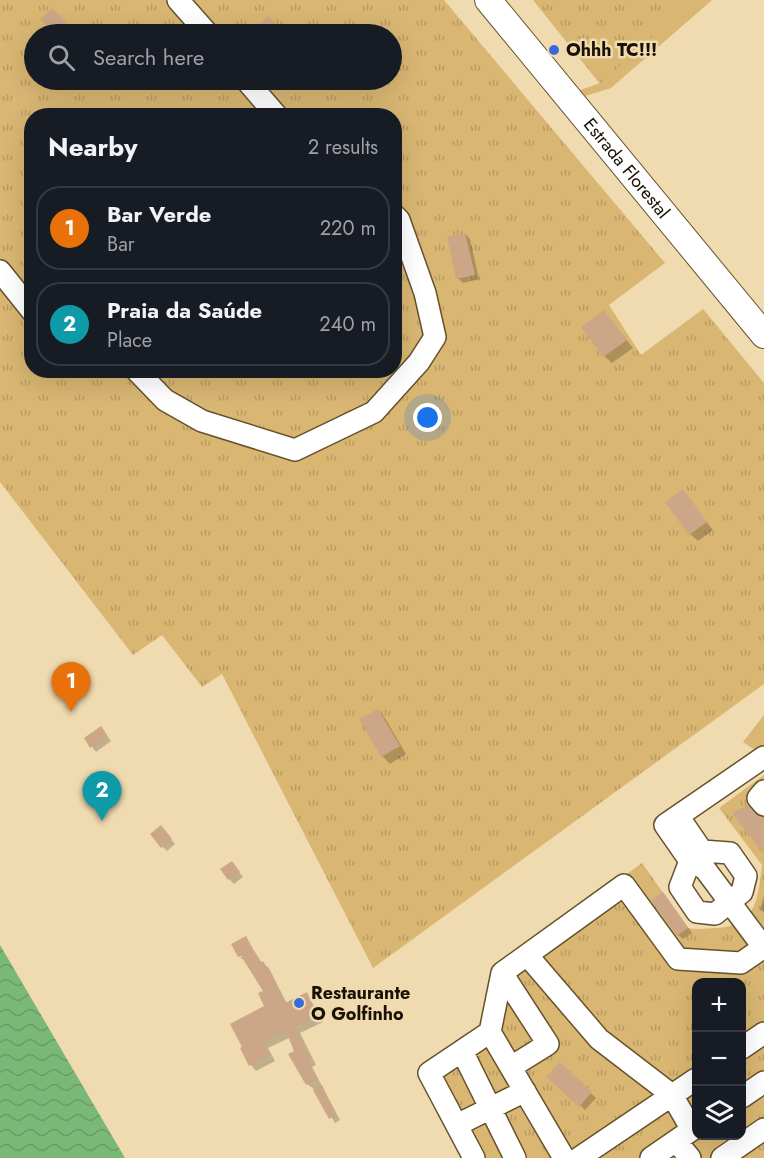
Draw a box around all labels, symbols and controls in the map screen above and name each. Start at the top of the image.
search box [24,24,402,90]
place label: Ohhh TC!!! [566,37,657,63]
icon: search [45,41,78,74]
text: Search here [93,41,204,73]
marker: Ohhh TC!!! [547,43,561,57]
street label: Estrada Florestal [577,112,676,224]
text: Nearby [48,128,137,166]
text: 2 results [308,133,378,162]
text: Bar Verde [107,198,211,230]
text: 1 [64,214,75,243]
text: 220 m [320,214,376,243]
text: Bar [107,230,135,259]
text: Praia da Saúde [107,294,262,326]
text: 2 [63,310,76,339]
text: 240 m [319,310,376,339]
text: Place [107,326,152,355]
your location [413,403,442,432]
pin: 1 [52,662,90,712]
pin: 2 [82,772,122,821]
map controls [692,978,746,1140]
button: + [692,978,746,1032]
place label: Restaurante O Golfinho [311,980,410,1027]
marker: Restaurante O Golfinho [292,996,306,1010]
button: − [692,1032,746,1086]
button: layers [692,1086,746,1140]

